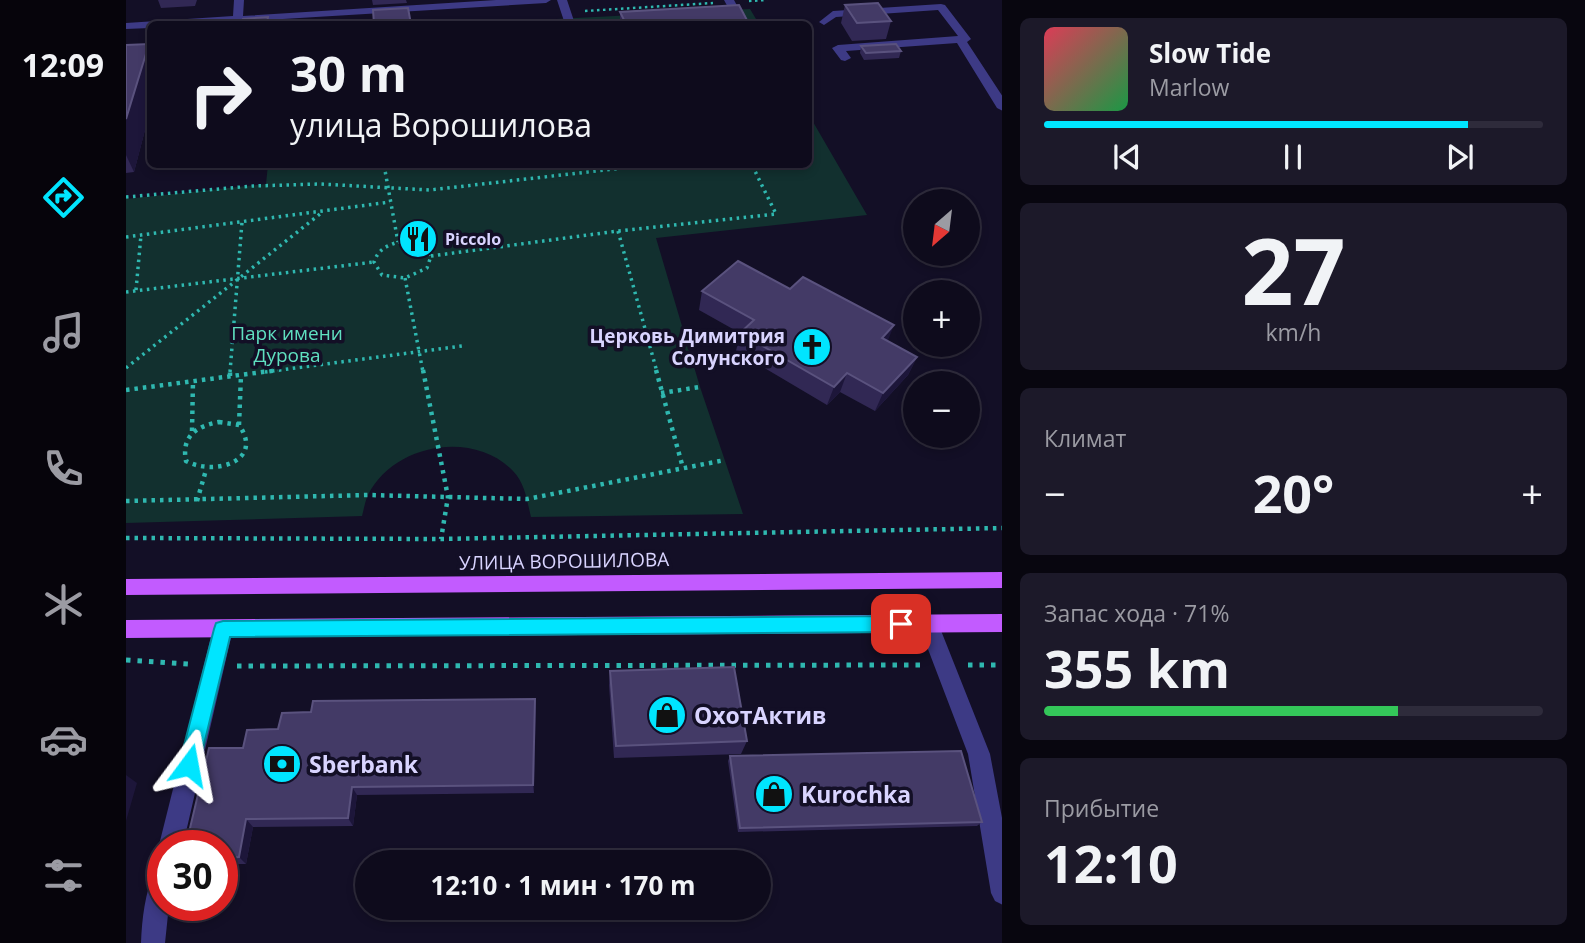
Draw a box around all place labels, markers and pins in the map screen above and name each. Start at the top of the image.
restaurant icon: Piccolo [397,218,439,260]
place label: Piccolo [445,228,501,250]
place label: Церковь Димитрия Солунского [589,323,785,371]
church icon: Церковь Димитрия Солунского [791,326,833,368]
pin [871,594,931,654]
shop icon: ОхотАктив [646,694,688,736]
place label: ОхотАктив [694,699,826,731]
bank icon: Sberbank [261,743,303,785]
place label: Sberbank [309,748,419,780]
shop icon: Kurochka [753,773,795,815]
place label: Kurochka [801,778,911,810]

